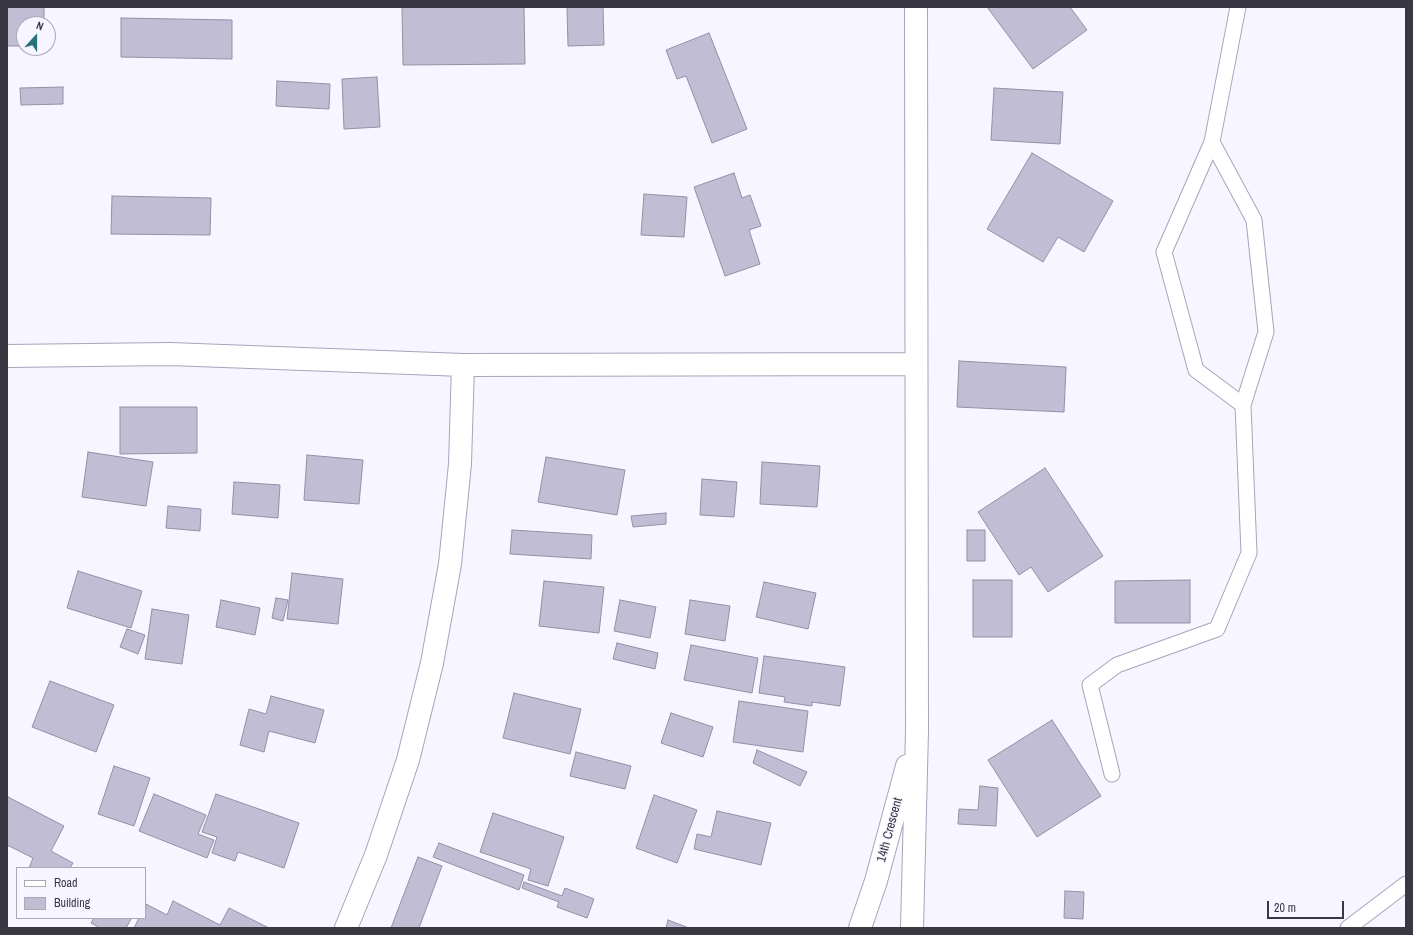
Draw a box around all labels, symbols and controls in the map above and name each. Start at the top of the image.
north arrow [16,16,56,56]
text: N [34,18,45,33]
street label: 14th Crescent [874,796,906,864]
legend [16,867,146,919]
text: Road [54,875,78,891]
scale bar [1269,893,1346,919]
text: Building [54,895,90,911]
text: 20 m [1274,900,1296,916]

